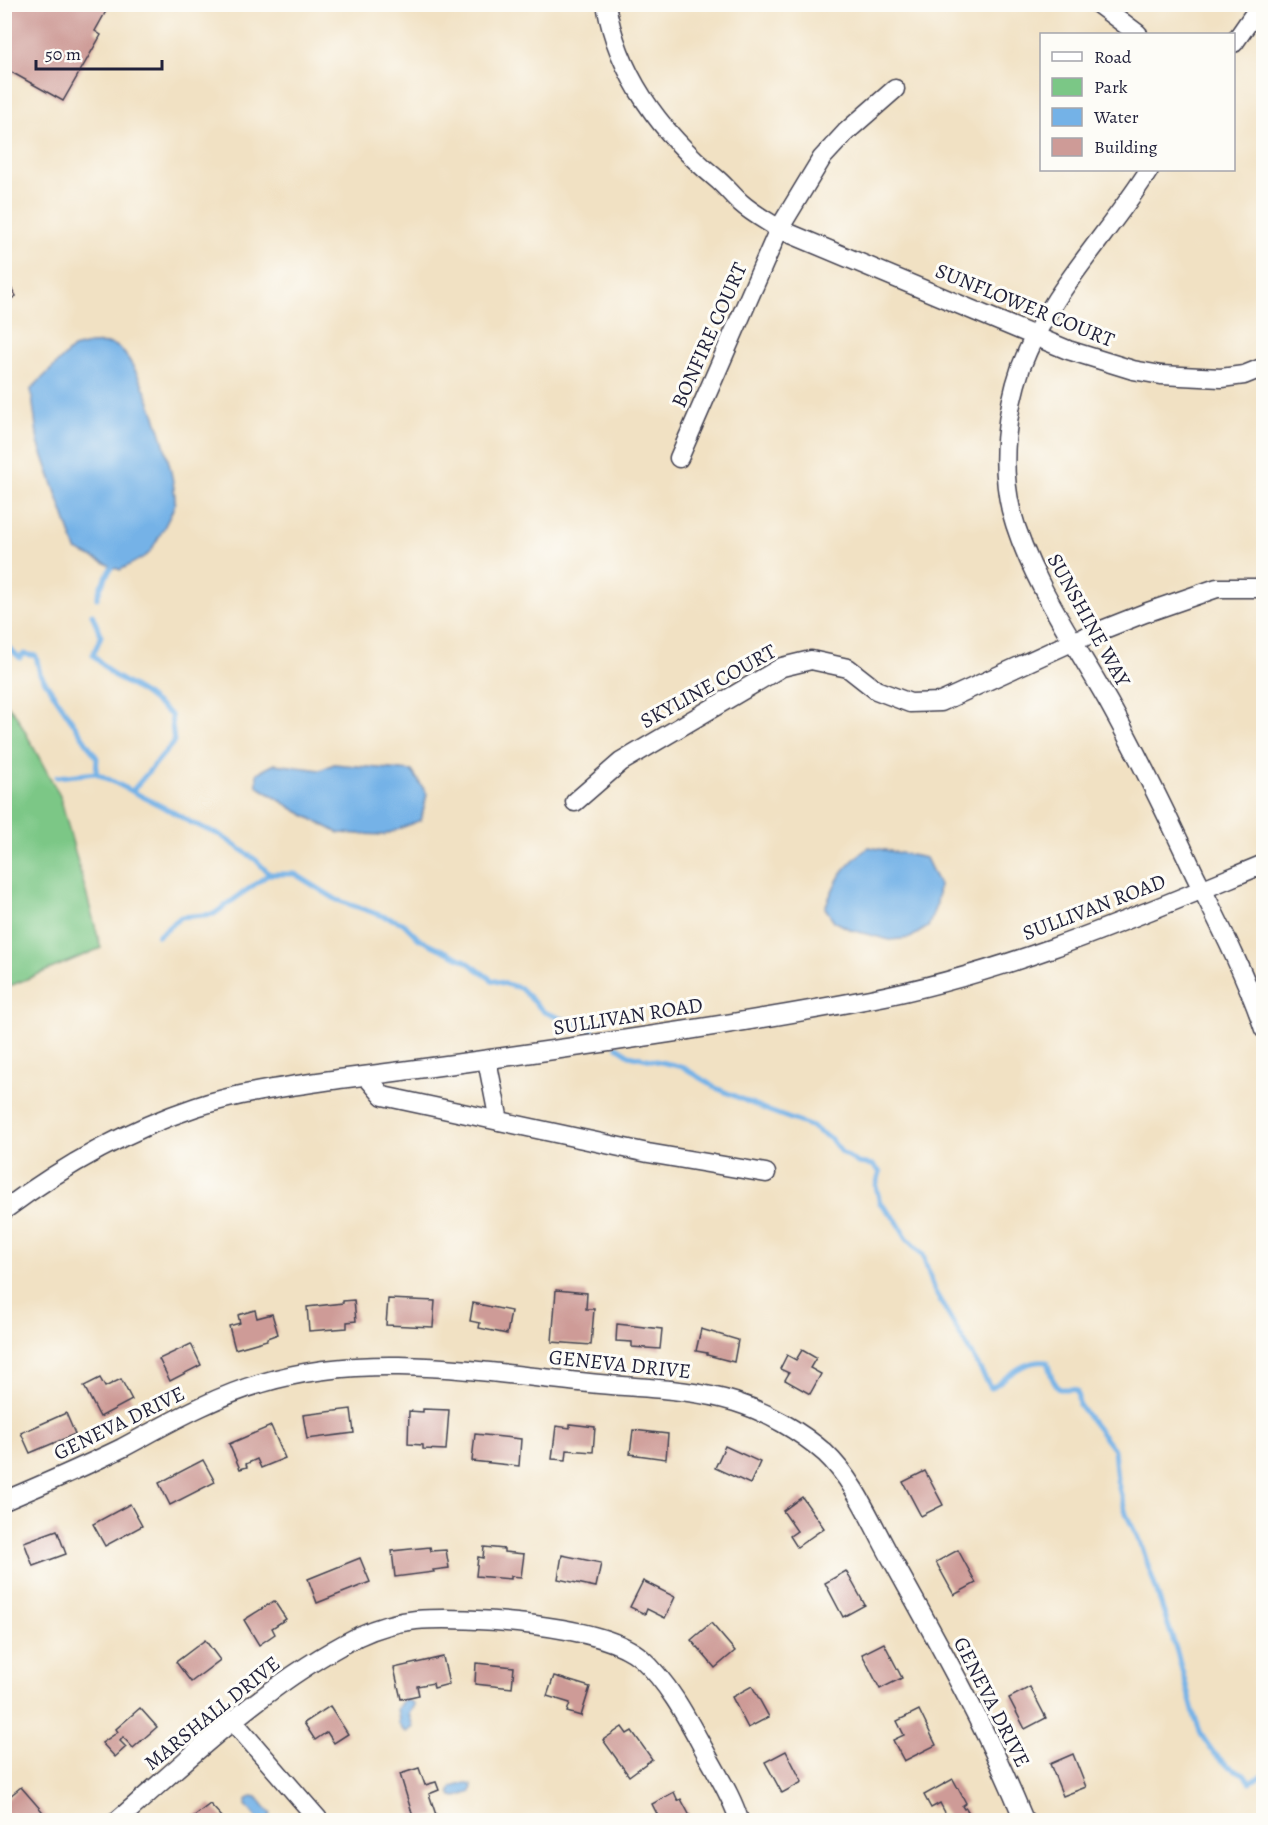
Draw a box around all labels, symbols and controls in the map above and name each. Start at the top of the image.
scale bar [36,33,162,71]
legend [1040,33,1235,171]
text: 50 m [45,42,81,66]
text: Road [1094,45,1132,69]
text: Park [1094,75,1128,99]
text: Water [1093,105,1139,129]
text: Building [1094,135,1158,159]
street label: SUNFLOWER COURT [931,256,1119,354]
street label: BONFIRE COURT [664,258,754,412]
street label: SUNSHINE WAY [1041,548,1137,692]
street label: SKYLINE COURT [635,637,781,735]
street label: SULLIVAN ROAD [1019,867,1169,947]
street label: SULLIVAN ROAD [551,990,705,1042]
street label: GENEVA DRIVE [548,1343,692,1385]
street label: GENEVA DRIVE [49,1379,189,1467]
street label: GENEVA DRIVE [947,1632,1037,1772]
street label: MARSHALL DRIVE [138,1649,286,1777]

